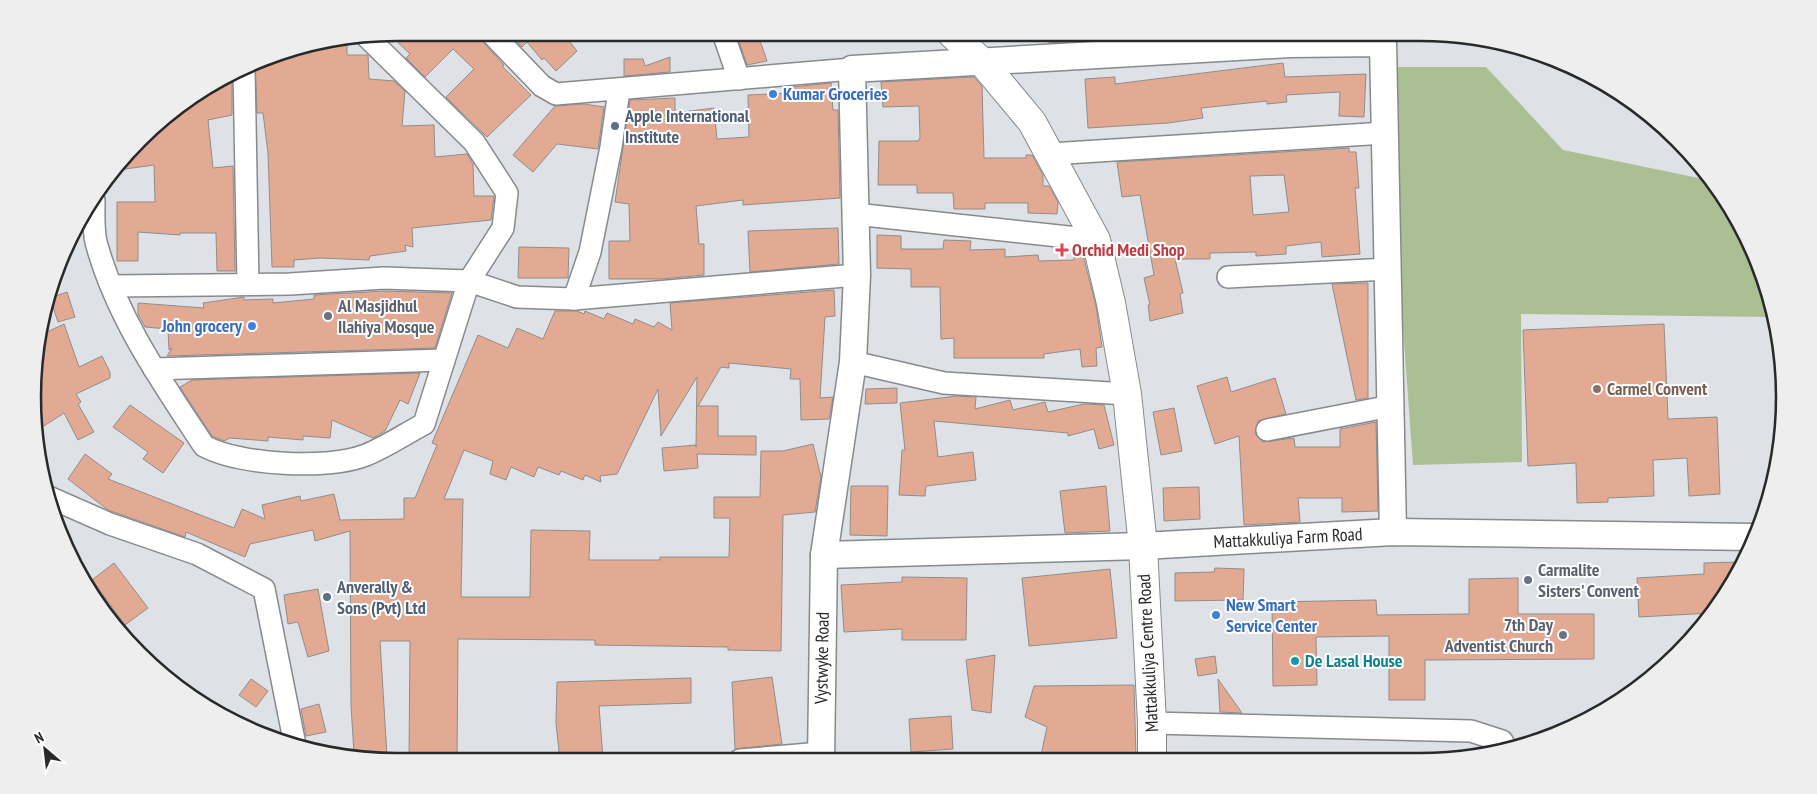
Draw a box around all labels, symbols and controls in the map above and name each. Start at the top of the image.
place label: Kumar Groceries [783,82,888,105]
marker: Kumar Groceries [767,88,779,100]
place label: Apple International Institute [624,104,750,148]
marker: Apple International Institute [609,120,621,132]
place label: Orchid Medi Shop [1072,238,1185,261]
marker: Orchid Medi Shop [1056,244,1068,256]
place label: Al Masjidhul Ilahiya Mosque [337,294,435,338]
marker: Al Masjidhul Ilahiya Mosque [322,310,334,322]
place label: John grocery [160,314,243,337]
marker: John grocery [246,320,258,332]
place label: Carmel Convent [1607,377,1708,400]
marker: Carmel Convent [1591,383,1603,395]
street label: Mattakkuliya Farm Road [1213,522,1363,553]
place label: Carmalite Sisters' Convent [1538,558,1639,602]
street label: Mattakkuliya Centre Road [1132,573,1163,733]
marker: Carmalite Sisters' Convent [1522,574,1534,586]
place label: Anverally & Sons (Pvt) Ltd [336,575,426,619]
marker: Anverally & Sons (Pvt) Ltd [321,591,333,603]
place label: New Smart Service Center [1226,593,1318,637]
marker: New Smart Service Center [1210,609,1222,621]
street label: Vystwyke Road [809,612,834,705]
place label: 7th Day Adventist Church [1444,613,1554,657]
marker: 7th Day Adventist Church [1557,629,1569,641]
place label: De Lasal House [1305,649,1403,672]
marker: De Lasal House [1289,655,1301,667]
north arrow [20,724,70,774]
text: N [31,728,46,747]

